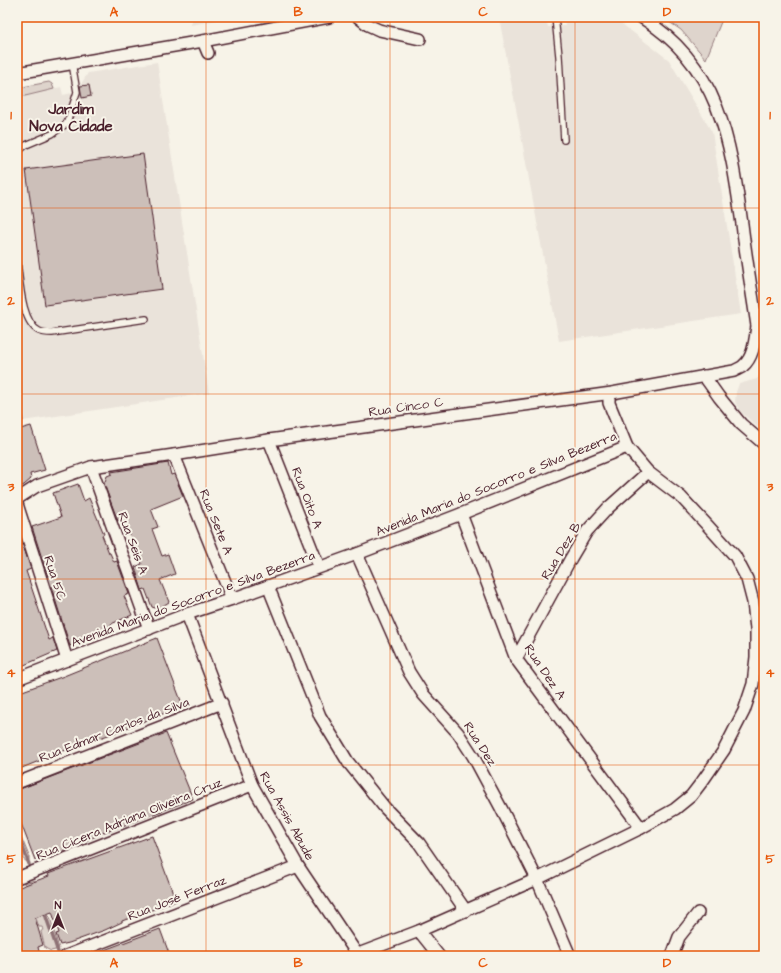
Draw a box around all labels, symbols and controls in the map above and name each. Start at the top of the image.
text: A [110,3,119,21]
text: B [293,3,303,21]
text: C [478,3,488,21]
text: D [663,3,672,21]
district label: Jardim Nova Cidade [29,99,113,137]
text: 1 [10,106,12,124]
text: 1 [769,106,771,124]
text: 2 [6,292,15,310]
text: 2 [765,292,774,310]
street label: Rua Cinco C [367,393,445,421]
street label: Avenida Maria do Socorro e Silva Bezerra [373,427,620,541]
street label: Rua Oito A [287,465,327,532]
text: 3 [7,478,15,496]
text: 3 [766,478,774,496]
street label: Rua Sete A [195,487,237,558]
street label: Rua Seis A [113,509,153,577]
street label: Rua Dez B [537,519,585,583]
street label: Avenida Maria do Socorro e Silva Bezerra [68,546,318,652]
street label: Rua 5C [39,553,71,603]
street label: Rua Dez A [520,641,570,704]
text: 4 [7,664,16,682]
text: 4 [766,664,775,682]
street label: Rua Edmar Carlos da Silva [36,693,192,767]
street label: Rua Dez [459,718,501,770]
street label: Rua Assis Abude [255,768,319,864]
street label: Rua Cícera Adriana Oliveira Cruz [33,773,225,865]
text: 5 [6,850,16,868]
text: 5 [765,850,775,868]
street label: Rua José Ferraz [125,871,229,925]
north arrow [38,895,78,935]
text: N [55,898,62,913]
text: A [110,954,119,972]
text: B [293,954,303,972]
text: C [478,954,488,972]
text: D [663,954,672,972]

